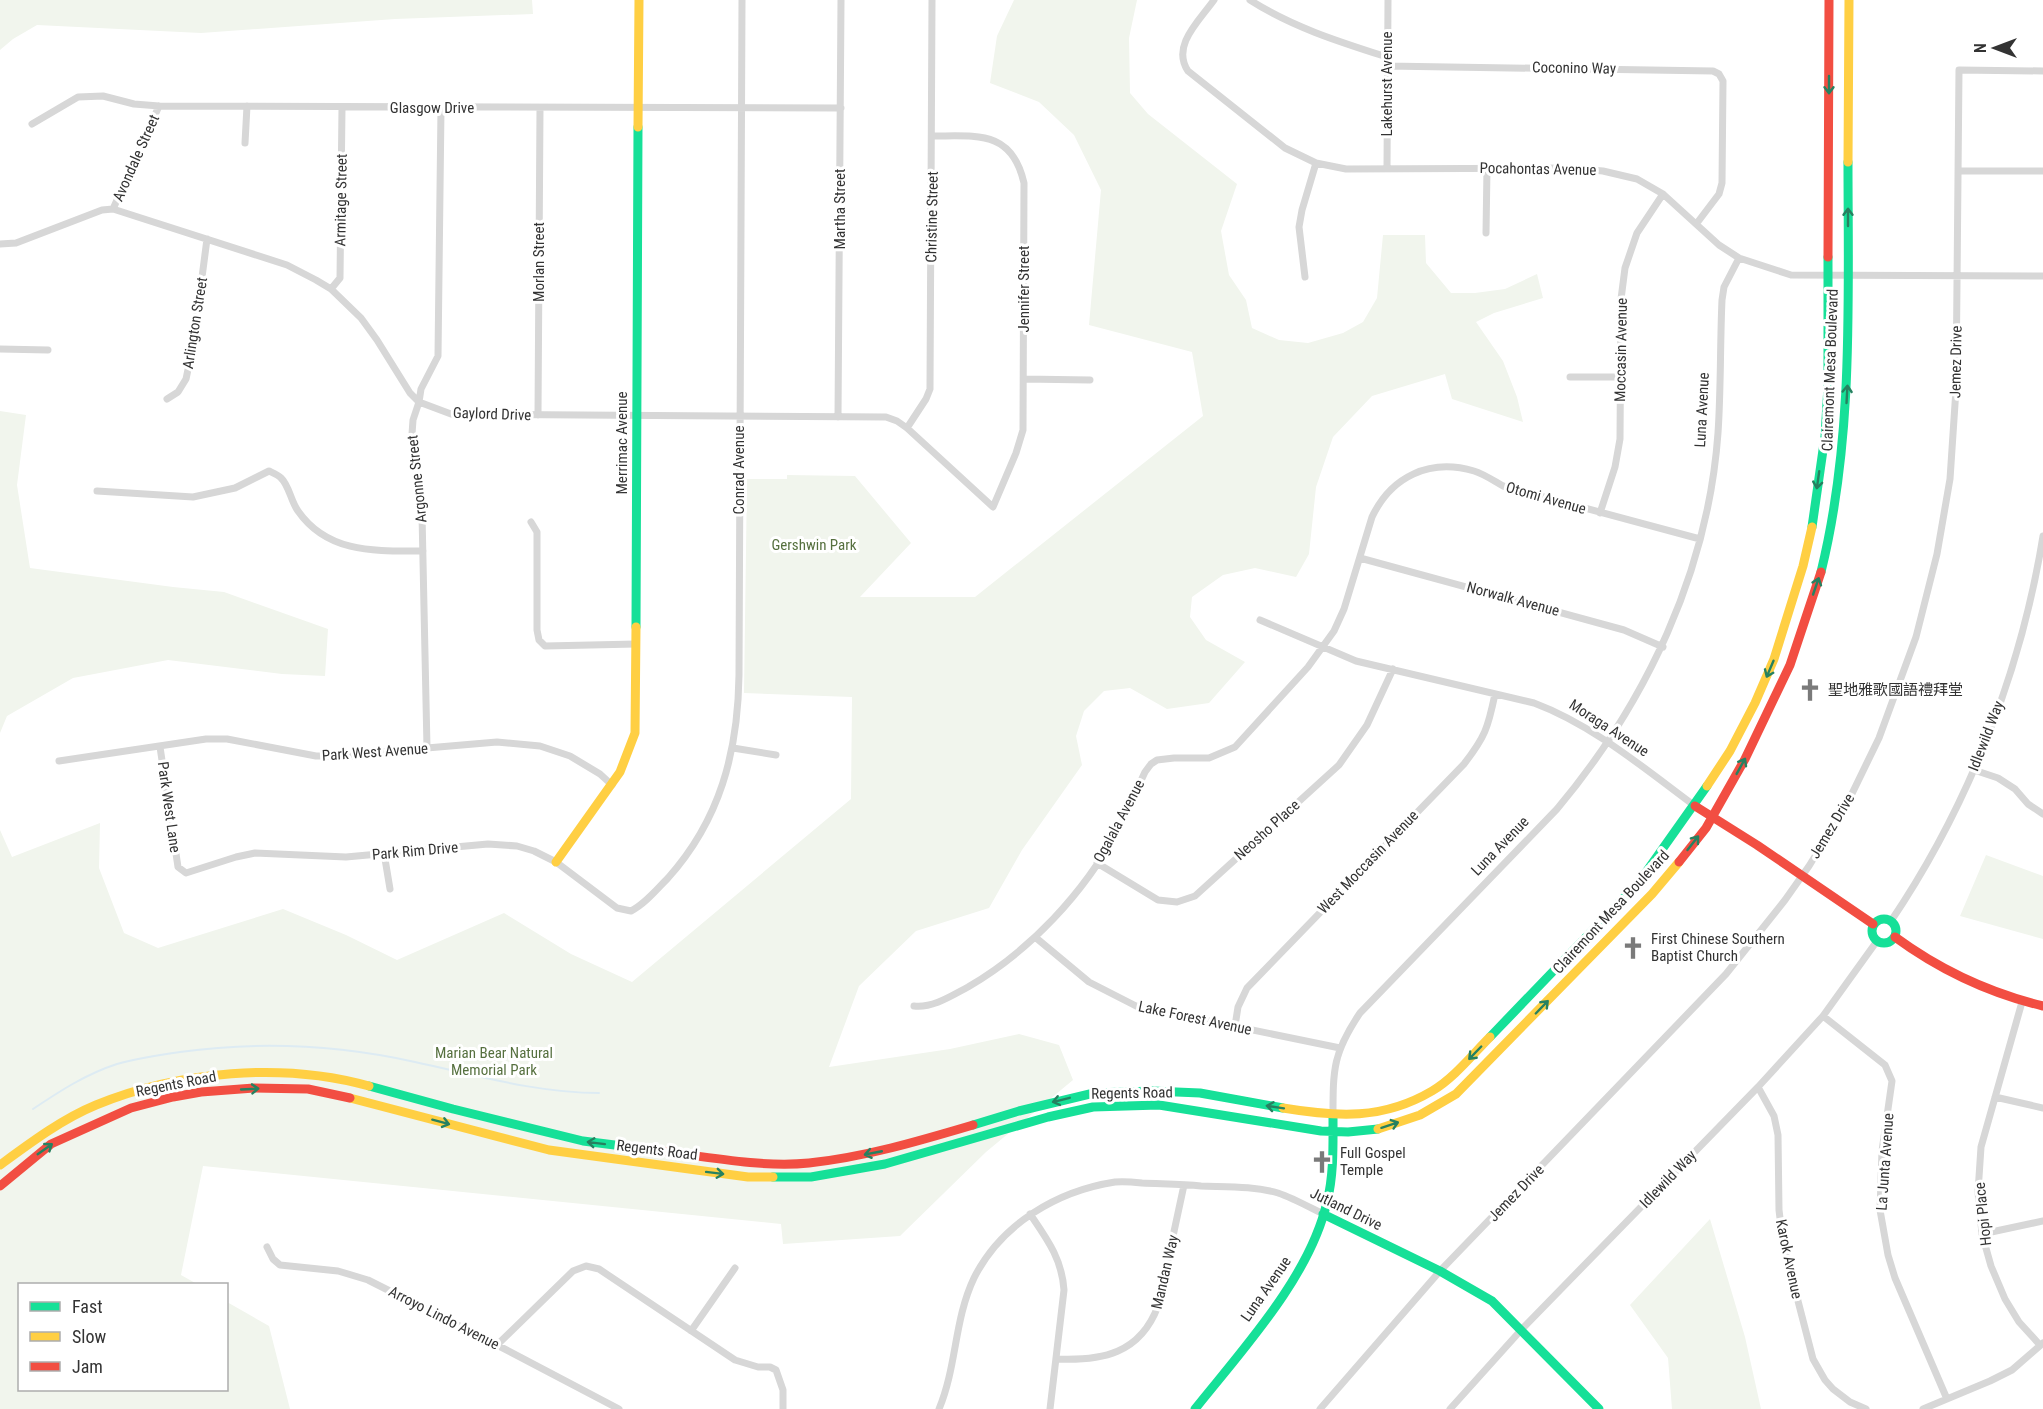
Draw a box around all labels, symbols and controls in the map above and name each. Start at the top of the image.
north arrow [1965,18,2025,78]
street label: Lakehurst Avenue [1378,32,1396,136]
text: N [1971,43,1990,53]
street label: Coconino Way [1532,58,1616,78]
one-way arrow [1823,75,1835,95]
street label: Glasgow Drive [390,99,474,117]
street label: Avondale Street [109,112,163,204]
street label: Armitage Street [331,154,351,246]
street label: Pocahontas Avenue [1479,159,1597,179]
street label: Martha Street [831,169,849,249]
street label: Christine Street [922,171,942,263]
one-way arrow [1843,207,1854,227]
street label: Morlan Street [530,222,548,302]
street label: Jennifer Street [1015,245,1033,333]
street label: Arlington Street [179,276,211,370]
street label: Clairemont Mesa Boulevard [1818,288,1842,452]
street label: Moccasin Avenue [1611,298,1631,402]
street label: Jemez Drive [1946,326,1966,398]
street label: Luna Avenue [1691,372,1713,448]
one-way arrow [1841,385,1852,405]
street label: Merrimac Avenue [613,392,631,494]
street label: Gaylord Drive [453,404,531,424]
street label: Conrad Avenue [730,426,748,514]
street label: Argonne Street [403,434,431,524]
one-way arrow [1813,470,1824,490]
street label: Otomi Avenue [1504,478,1588,518]
park label: Gershwin Park [771,536,857,554]
one-way arrow [1812,577,1823,596]
street label: Norwalk Avenue [1465,578,1561,620]
one-way arrow [1764,659,1775,677]
church icon: 聖地雅歌國語禮拜堂 [1797,677,1823,703]
place label: 聖地雅歌國語禮拜堂 [1828,681,1963,699]
street label: Moraga Avenue [1566,696,1652,760]
street label: Idlewild Way [1964,698,2008,774]
street label: Park West Avenue [321,739,429,765]
one-way arrow [1735,758,1747,775]
street label: Park West Lane [154,760,184,854]
street label: Ogalala Avenue [1090,776,1148,866]
street label: Jemez Drive [1806,790,1858,862]
street label: Neosho Place [1231,796,1303,864]
street label: West Moccasin Avenue [1314,806,1422,918]
street label: Luna Avenue [1467,813,1533,879]
one-way arrow [1687,836,1700,852]
street label: Park Rim Drive [371,838,459,864]
street label: Clairemont Mesa Boulevard [1549,846,1673,978]
place label: First Chinese Southern Baptist Church [1651,930,1785,965]
church icon: First Chinese Southern Baptist Church [1620,935,1646,961]
street label: Lake Forest Avenue [1137,997,1253,1039]
one-way arrow [1534,1000,1549,1015]
park label: Marian Bear Natural Memorial Park [435,1044,553,1079]
one-way arrow [1467,1045,1482,1060]
street label: Regents Road [134,1067,218,1101]
one-way arrow [239,1083,259,1094]
street label: Regents Road [1091,1083,1173,1103]
one-way arrow [1052,1095,1071,1107]
one-way arrow [1265,1101,1285,1112]
street label: La Junta Avenue [1873,1113,1897,1211]
one-way arrow [431,1116,450,1128]
one-way arrow [1380,1119,1399,1130]
street label: Regents Road [615,1136,699,1164]
one-way arrow [587,1137,607,1148]
one-way arrow [37,1143,53,1155]
place label: Full Gospel Temple [1340,1144,1406,1179]
street label: Idlewild Way [1636,1146,1700,1212]
one-way arrow [864,1148,883,1159]
church icon: Full Gospel Temple [1309,1149,1335,1175]
street label: Jemez Drive [1484,1161,1548,1225]
one-way arrow [704,1167,724,1178]
street label: Hopi Place [1971,1181,1995,1247]
street label: Jutland Drive [1307,1184,1385,1234]
street label: Karok Avenue [1772,1218,1806,1300]
street label: Mandan Way [1148,1233,1182,1311]
street label: Luna Avenue [1237,1253,1295,1325]
street label: Arroyo Lindo Avenue [386,1282,502,1354]
legend [18,1283,228,1391]
text: Fast [72,1296,103,1317]
text: Slow [72,1326,107,1347]
text: Jam [72,1356,103,1377]

